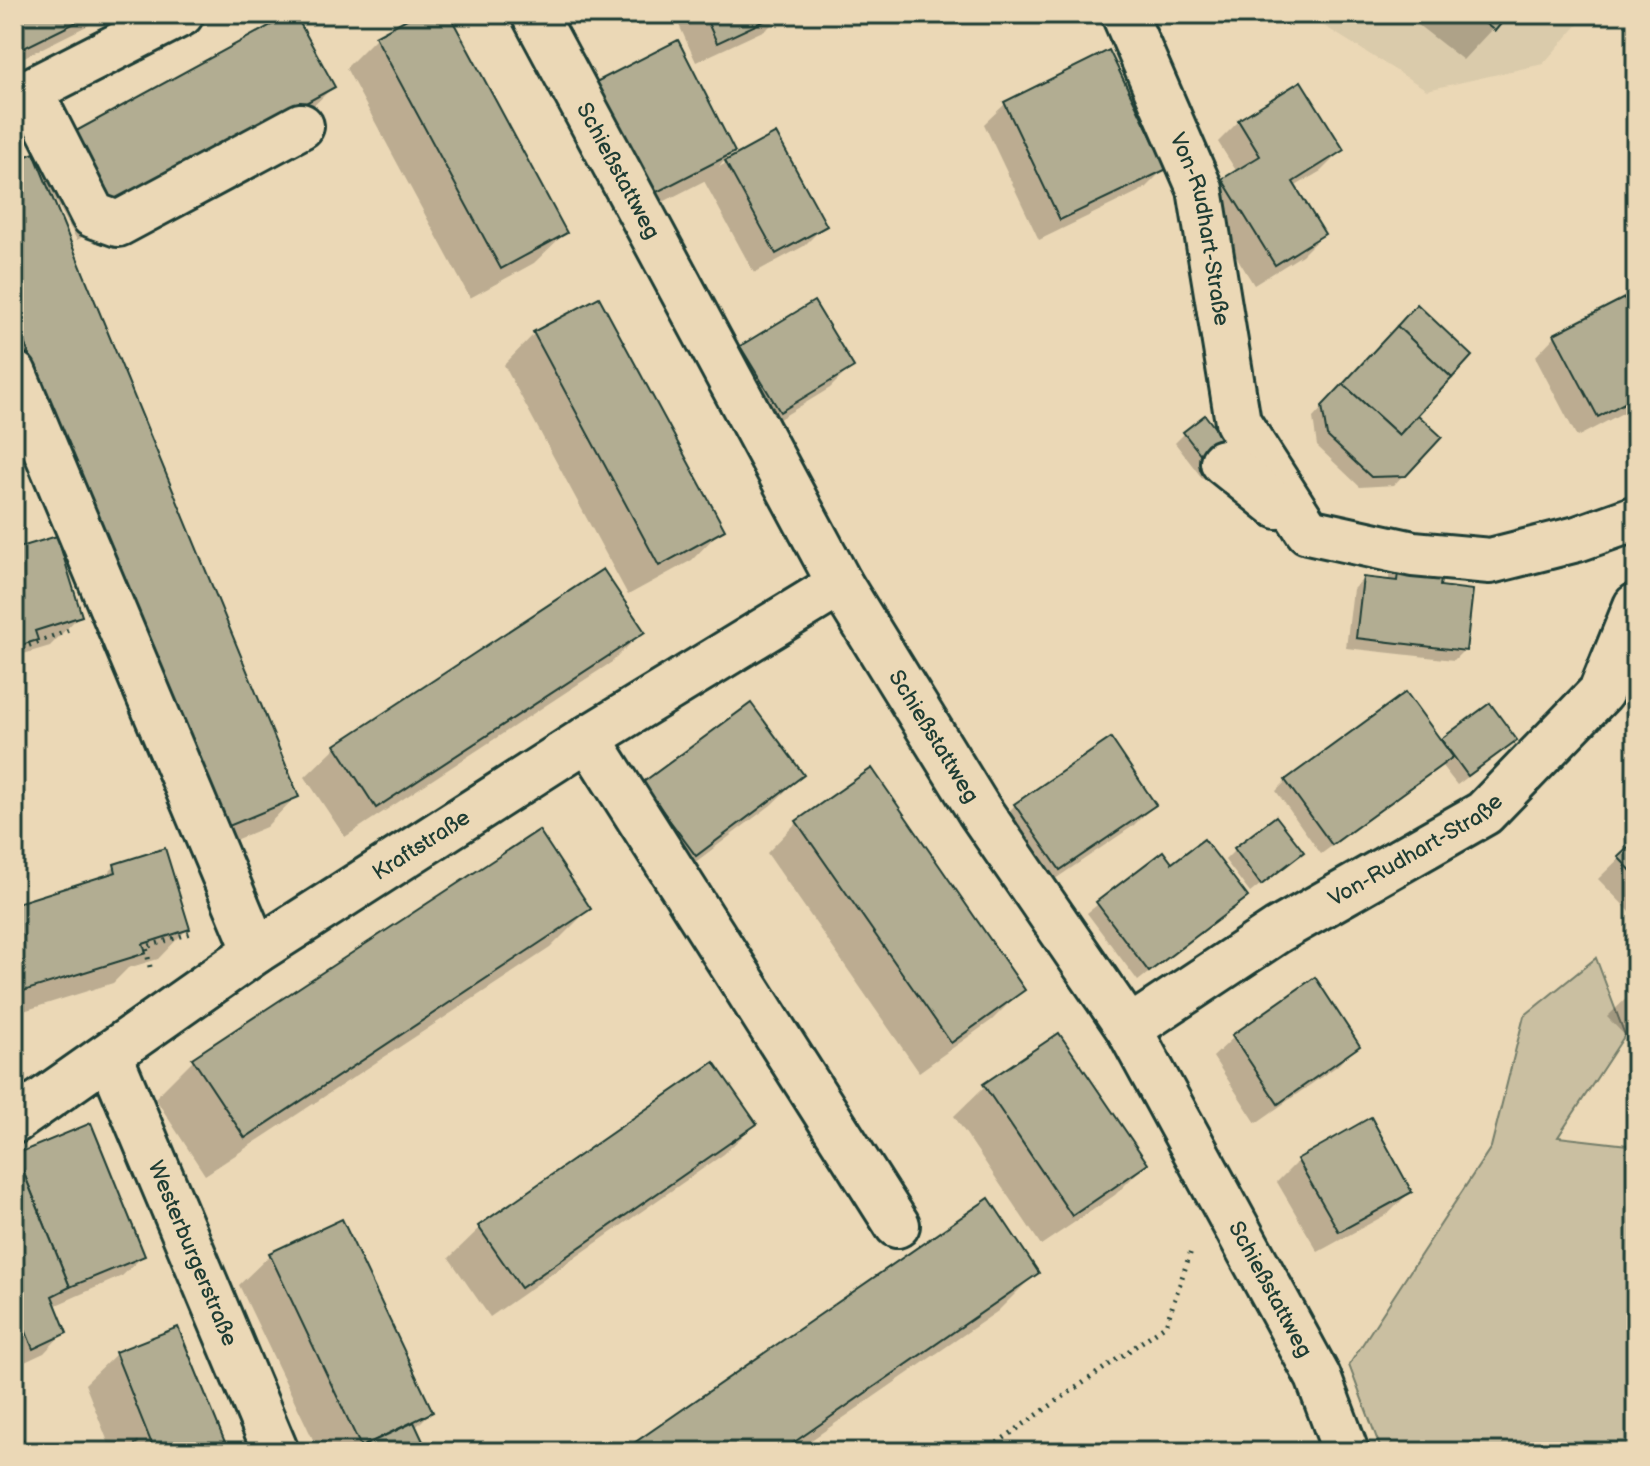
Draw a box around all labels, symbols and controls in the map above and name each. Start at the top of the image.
street label: Schießstattweg [571,98,666,244]
street label: Von-Rudhart-Straße [1164,129,1236,328]
street label: Schießstattweg [883,665,985,808]
street label: Von-Rudhart-Straße [1324,788,1509,912]
street label: Kraftstraße [367,804,475,886]
street label: Westerburgerstraße [142,1157,244,1350]
street label: Schießstattweg [1223,1217,1318,1362]

